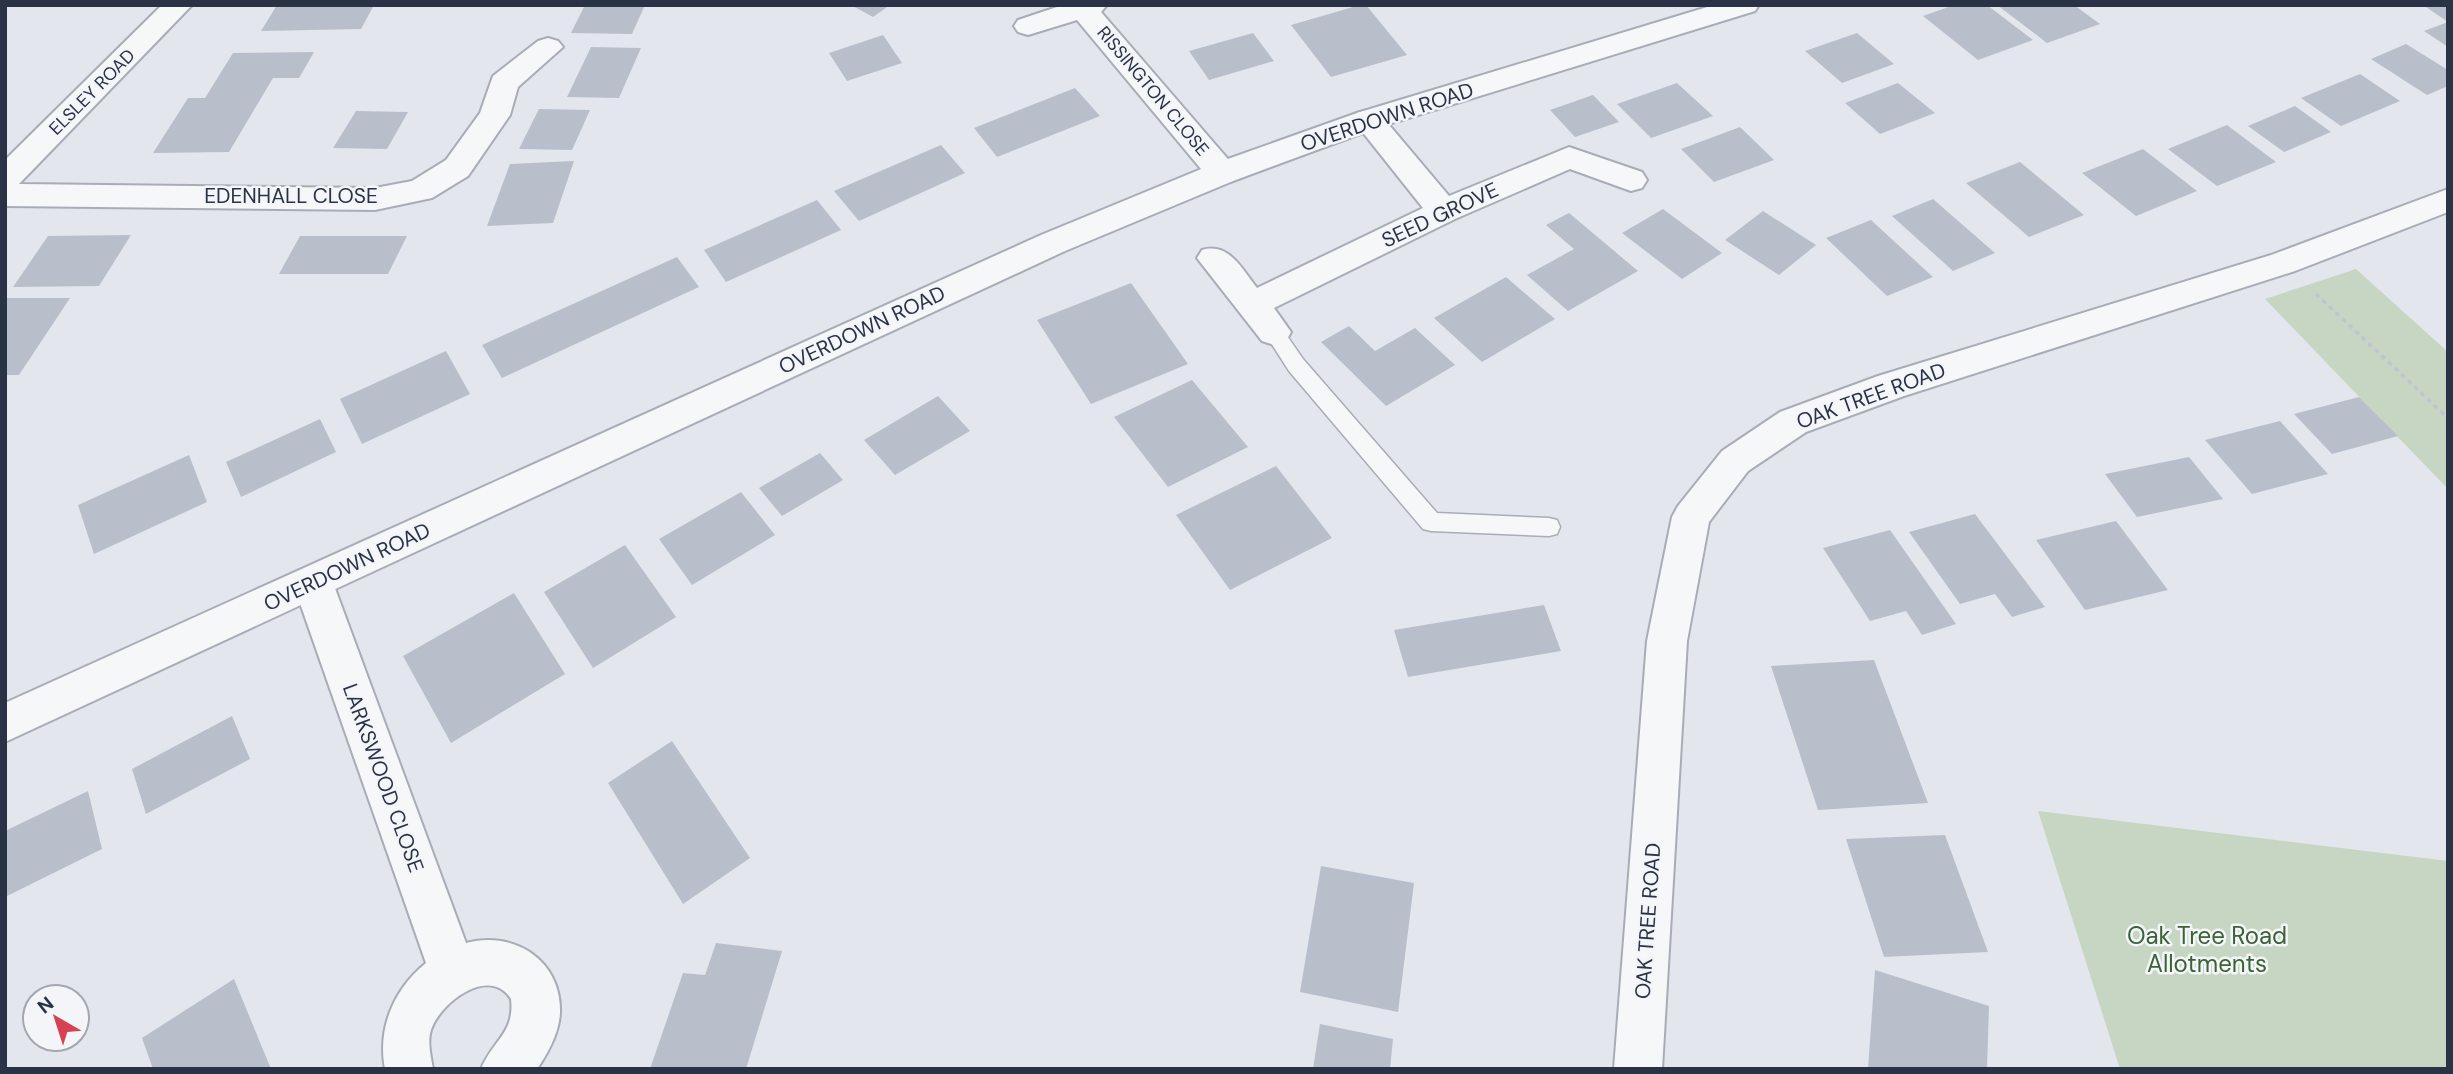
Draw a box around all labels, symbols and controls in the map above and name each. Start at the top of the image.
street label: RISSINGTON CLOSE [1092,21,1214,161]
street label: ELSLEY ROAD [44,44,140,140]
street label: OVERDOWN ROAD [1297,76,1477,158]
street label: SEED GROVE [1377,176,1503,254]
street label: EDENHALL CLOSE [204,182,378,210]
street label: OVERDOWN ROAD [774,279,950,381]
street label: OAK TREE ROAD [1793,356,1949,436]
street label: OVERDOWN ROAD [259,516,435,618]
street label: LARKSWOOD CLOSE [336,680,430,876]
street label: OAK TREE ROAD [1629,842,1667,1000]
park label: Oak Tree Road Allotments [2127,920,2287,979]
north arrow [21,983,91,1053]
text: N [32,991,59,1019]

